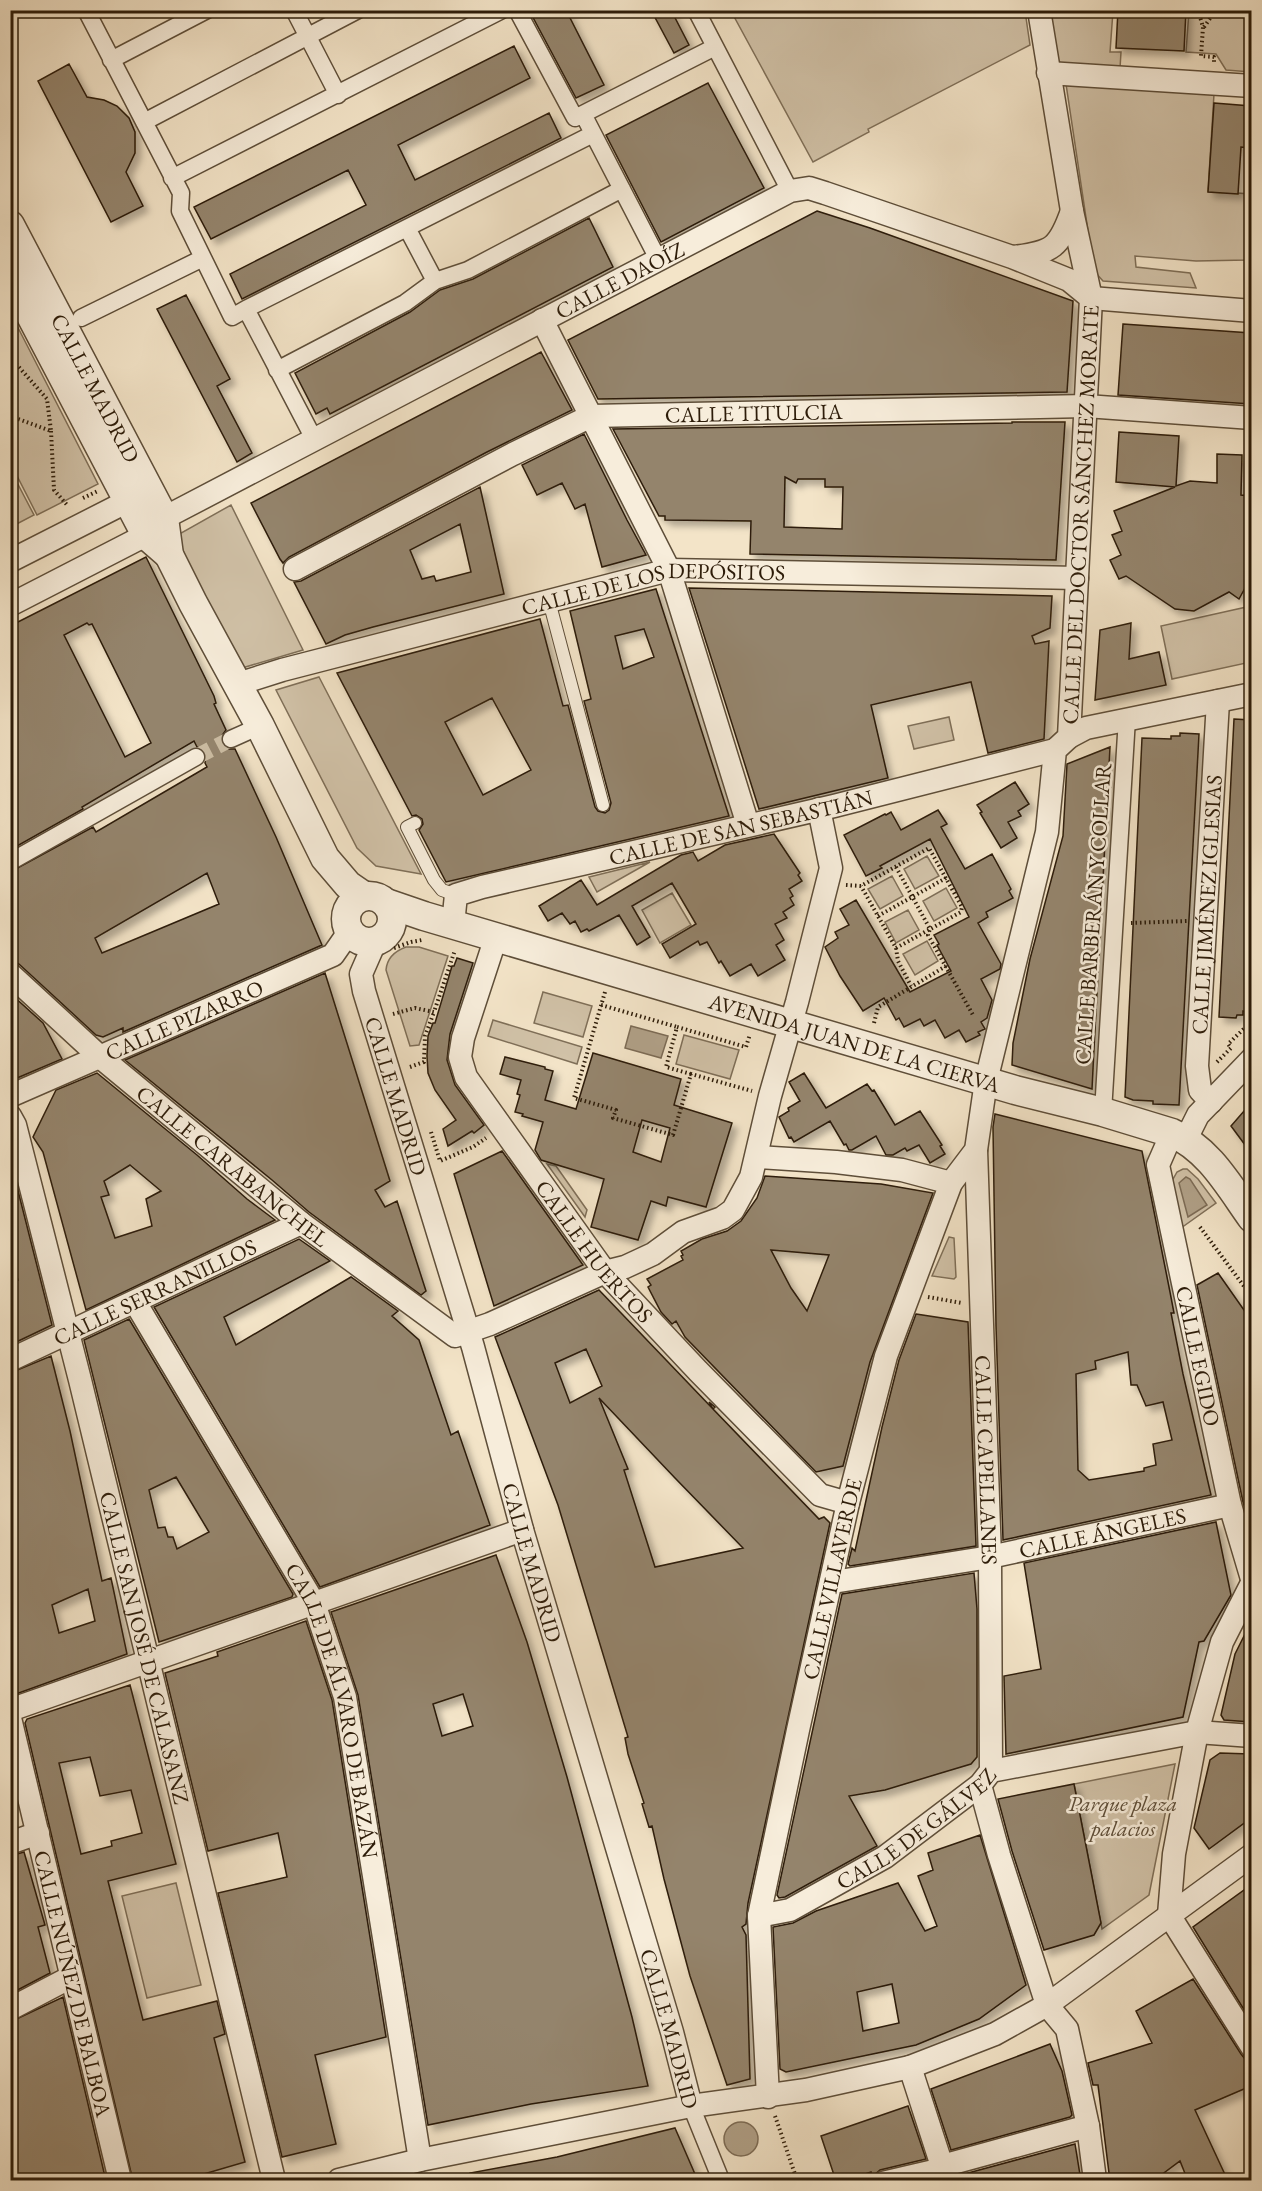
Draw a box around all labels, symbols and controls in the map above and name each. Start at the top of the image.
street label: CALLE DAOÍZ [550,234,689,326]
street label: CALLE DEL DOCTOR SÁNCHEZ MORATE [1055,304,1105,725]
street label: CALLE MADRID [44,308,147,468]
street label: CALLE TITULCIA [665,396,844,429]
street label: CALLE DE LOS DEPÓSITOS [518,555,785,622]
street label: CALLE BARBERÁN Y COLLAR [1068,762,1118,1066]
street label: CALLE JIMÉNEZ IGLESIAS [1184,774,1228,1035]
street label: CALLE DE SAN SEBASTIÁN [606,782,876,872]
street label: CALLE PIZARRO [101,973,268,1067]
street label: AVENIDA JUAN DE LA CIERVA [704,986,1004,1100]
street label: CALLE MADRID [358,1013,434,1179]
street label: CALLE CARABANCHEL [130,1078,335,1253]
street label: CALLE HUERTOS [529,1174,660,1329]
street label: CALLE SERRANILLOS [49,1232,261,1352]
street label: CALLE EGIDO [1169,1283,1227,1429]
street label: CALLE CAPELLANES [969,1354,1005,1565]
street label: CALLE VILLAVERDE [795,1475,868,1682]
street label: CALLE MADRID [496,1479,569,1646]
street label: CALLE SAN JOSÉ DE CALASANZ [93,1489,197,1807]
street label: CALLE ÁNGELES [1016,1500,1189,1565]
street label: CALLE DE ÁLVARO DE BAZÁN [279,1557,385,1861]
street label: CALLE DE GÁLVEZ [831,1762,1003,1896]
park label: Parque plaza palacios [1069,1789,1177,1843]
street label: CALLE NÚÑEZ DE BALBOA [27,1847,119,2121]
street label: CALLE MADRID [633,1945,706,2112]

